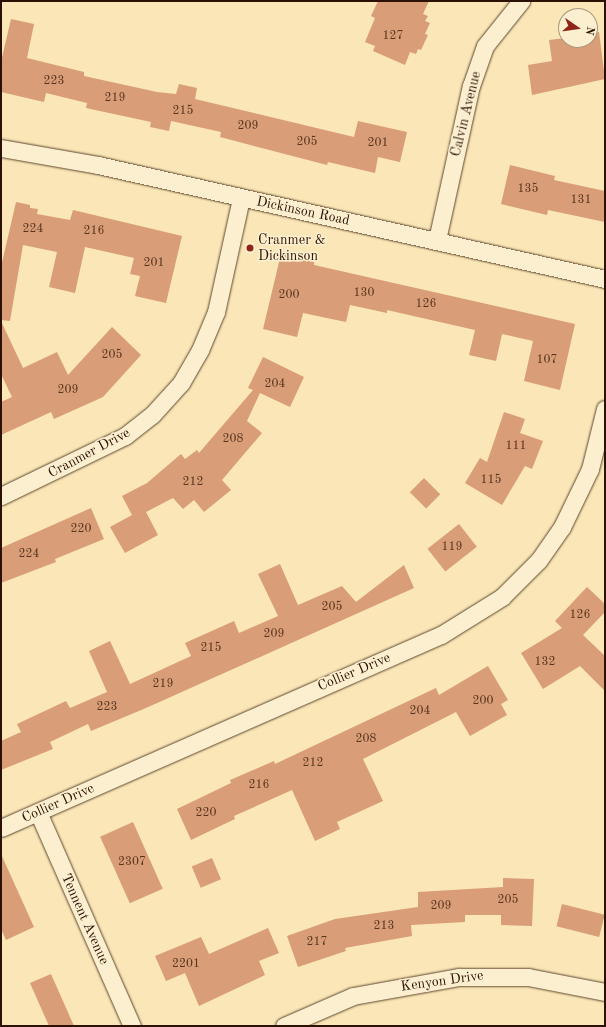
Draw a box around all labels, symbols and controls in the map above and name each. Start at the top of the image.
north arrow [558,8,598,48]
text: N [583,25,596,36]
house number: 127 [383,30,403,44]
street label: Calvin Avenue [447,70,485,158]
house number: 223 [44,75,64,89]
house number: 219 [105,92,125,106]
house number: 215 [173,105,193,119]
house number: 209 [238,120,258,134]
house number: 205 [297,136,317,150]
house number: 201 [368,137,388,151]
house number: 135 [518,183,538,197]
street label: Dickinson Road [255,193,351,229]
house number: 131 [571,194,591,208]
house number: 224 [23,223,43,237]
house number: 216 [84,225,104,239]
place label: Cranmer & Dickinson [258,232,326,264]
marker: Cranmer & Dickinson [245,243,255,253]
house number: 201 [144,257,164,271]
house number: 130 [354,287,374,301]
house number: 200 [279,289,299,303]
house number: 126 [416,298,436,312]
house number: 205 [102,349,122,363]
house number: 107 [537,354,557,368]
house number: 204 [265,378,285,392]
house number: 209 [58,384,78,398]
street label: Cranmer Drive [45,424,133,482]
house number: 208 [223,433,243,447]
house number: 111 [506,440,526,454]
house number: 115 [481,474,501,488]
house number: 212 [183,476,203,490]
house number: 220 [71,523,91,537]
house number: 119 [442,541,462,555]
house number: 224 [19,548,39,562]
house number: 205 [322,601,342,615]
house number: 126 [570,609,590,623]
house number: 209 [264,628,284,642]
house number: 215 [201,642,221,656]
street label: Collier Drive [315,649,393,695]
house number: 132 [535,656,555,670]
house number: 219 [153,678,173,692]
house number: 200 [473,695,493,709]
house number: 223 [97,701,117,715]
house number: 204 [410,705,430,719]
house number: 208 [356,733,376,747]
house number: 212 [303,757,323,771]
house number: 216 [249,779,269,793]
street label: Collier Drive [19,780,97,826]
house number: 220 [196,807,216,821]
house number: 2307 [118,856,146,870]
street label: Tennent Avenue [57,871,113,967]
house number: 205 [498,894,518,908]
house number: 209 [431,900,451,914]
house number: 213 [374,920,394,934]
house number: 217 [307,936,327,950]
house number: 2201 [172,958,200,972]
street label: Kenyon Drive [400,967,484,995]

